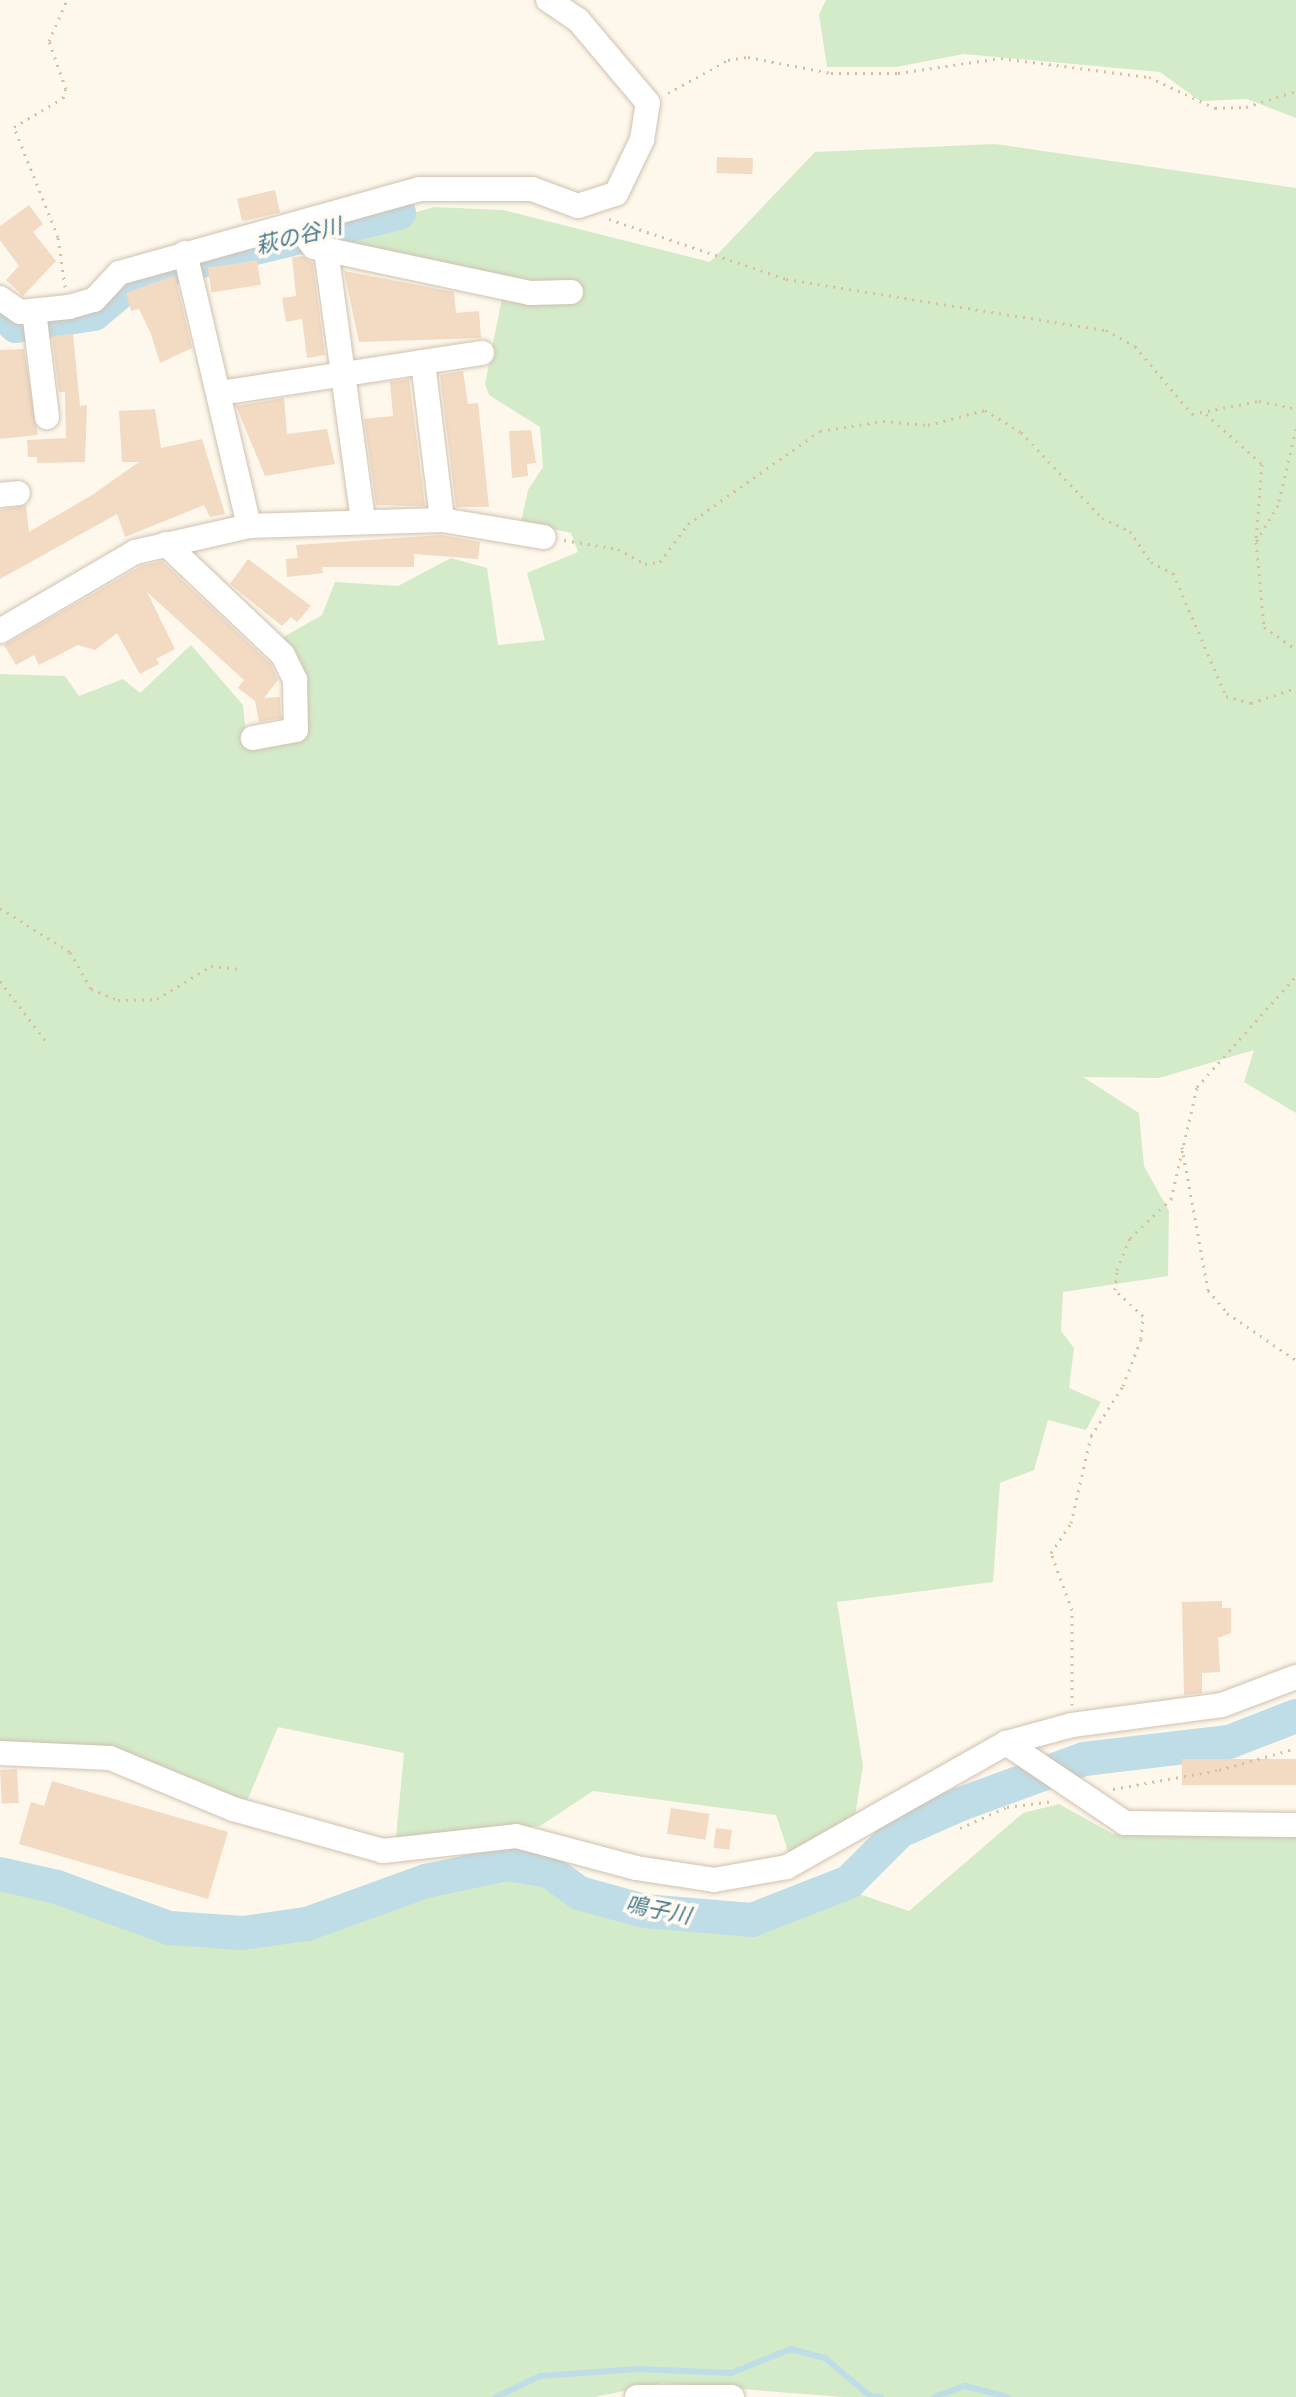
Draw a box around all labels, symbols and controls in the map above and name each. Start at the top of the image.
water label: 萩の谷川 [253,214,345,260]
water label: 鳴子川 [623,1892,693,1930]

